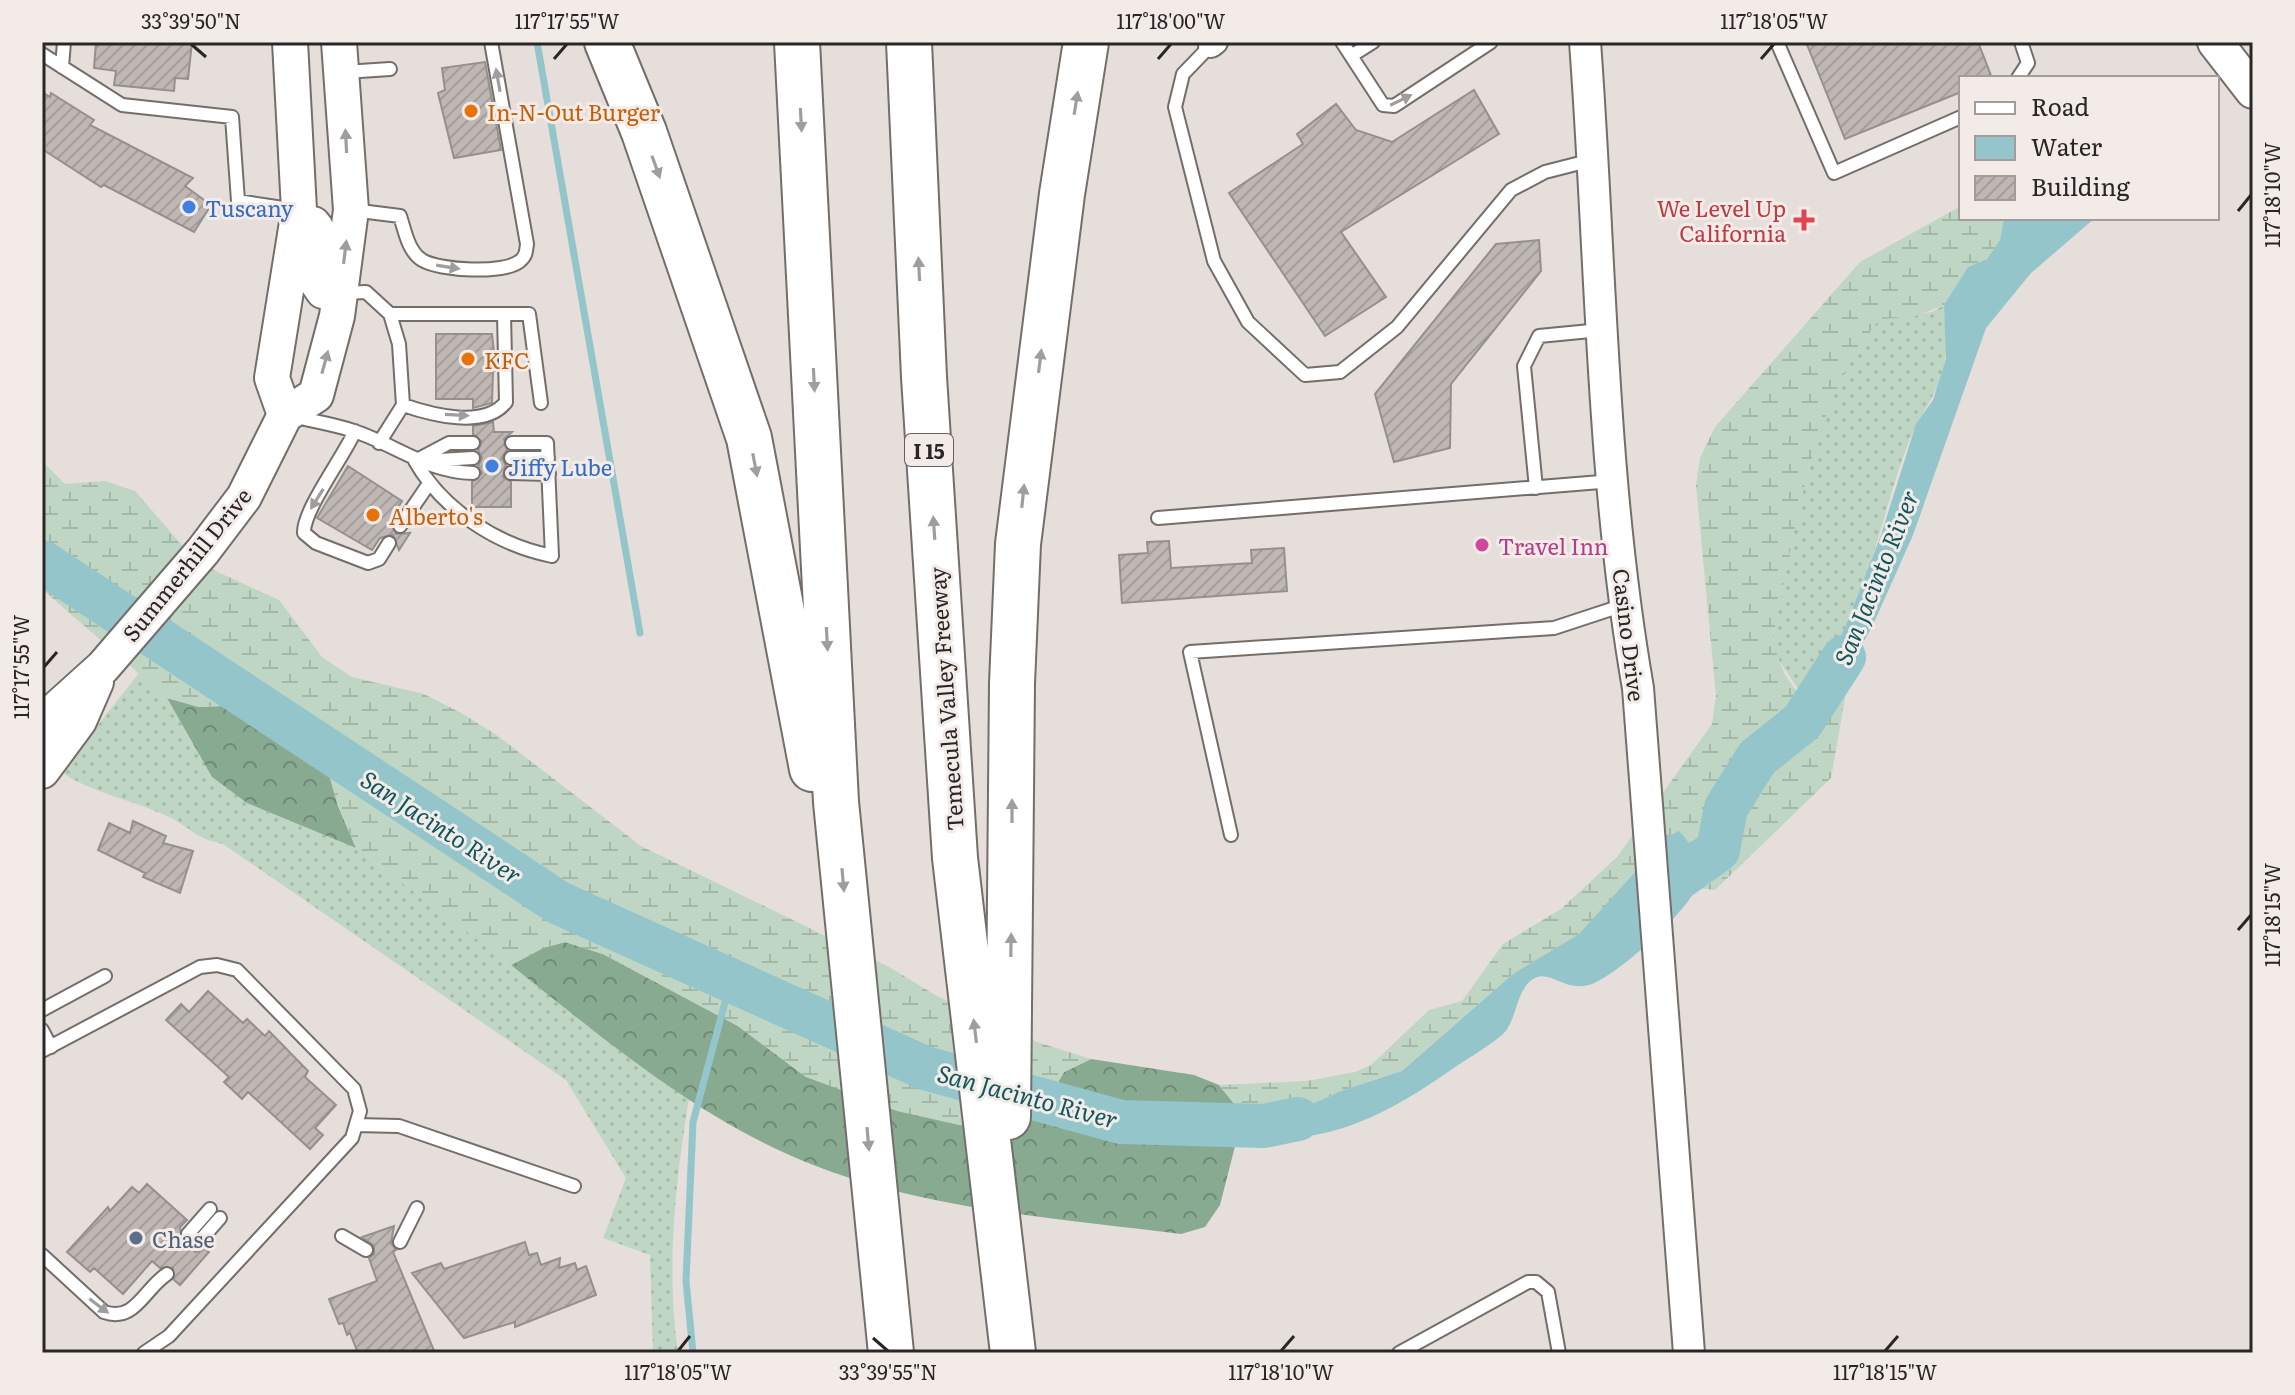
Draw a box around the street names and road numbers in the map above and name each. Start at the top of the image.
road number: I 15 [905,434,953,466]
street label: Summerhill Drive [114,480,258,648]
street label: Temecula Valley Freeway [919,566,971,832]
street label: Casino Drive [1605,567,1655,703]

